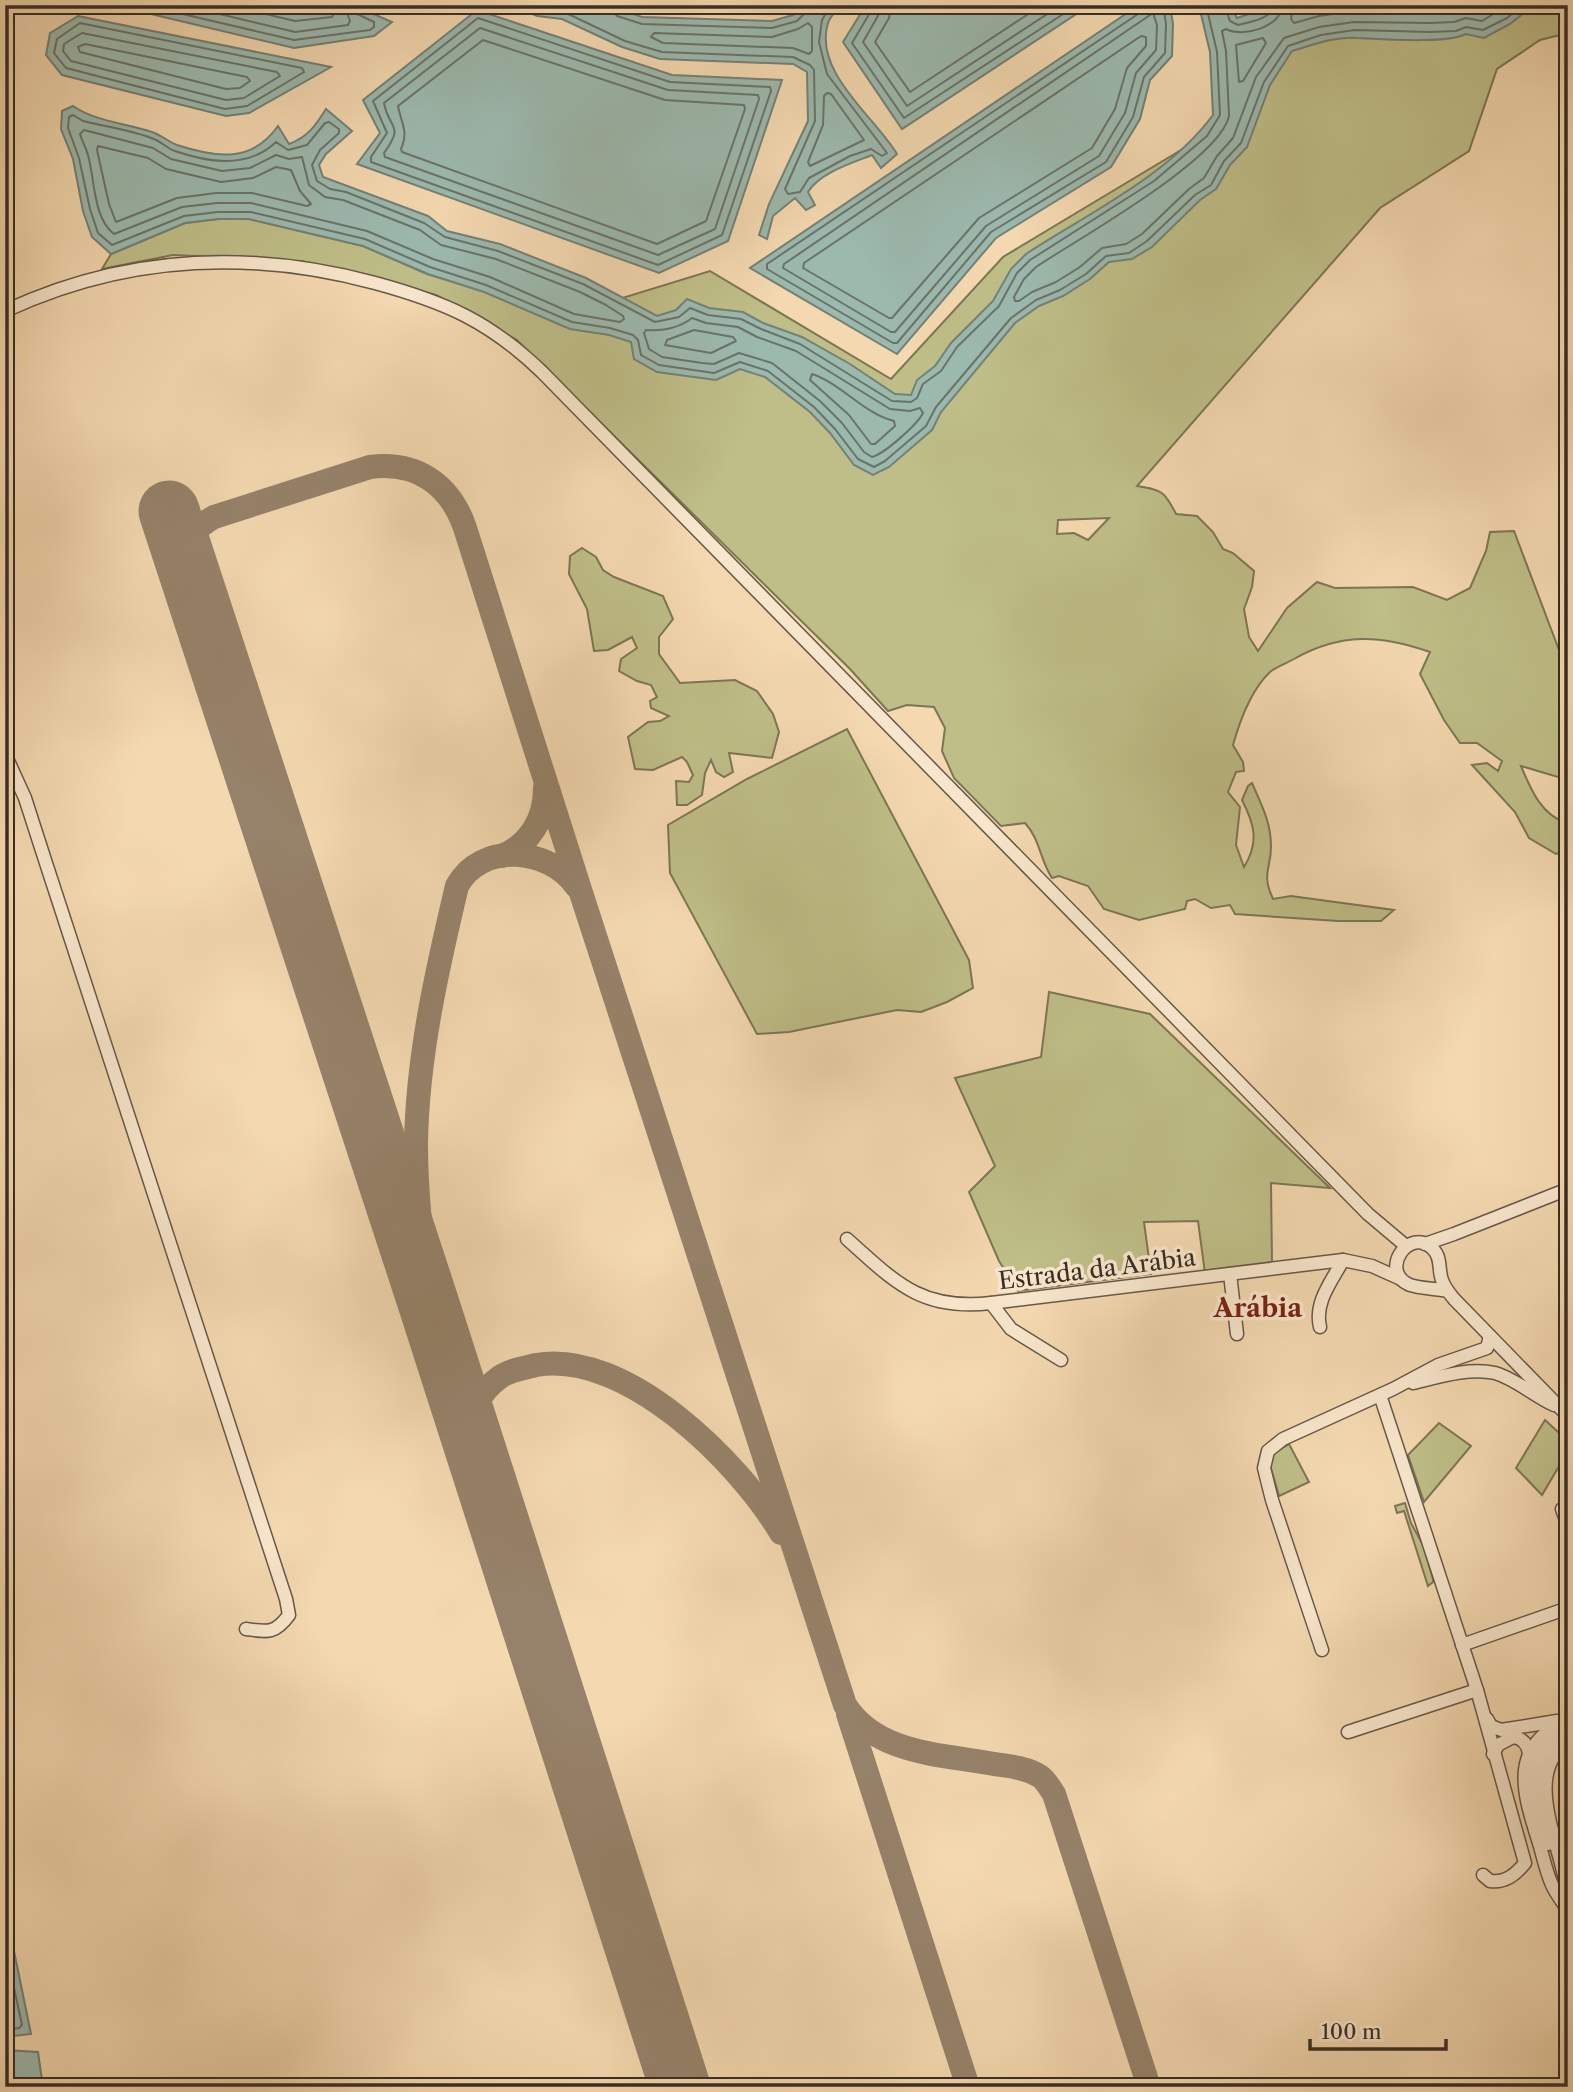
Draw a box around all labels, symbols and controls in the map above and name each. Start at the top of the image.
street label: Estrada da Arábia [997,1242,1198,1295]
district label: Arábia [1213,1292,1303,1324]
scale bar [1310,2008,1447,2052]
text: 100 m [1321,2019,1382,2044]

